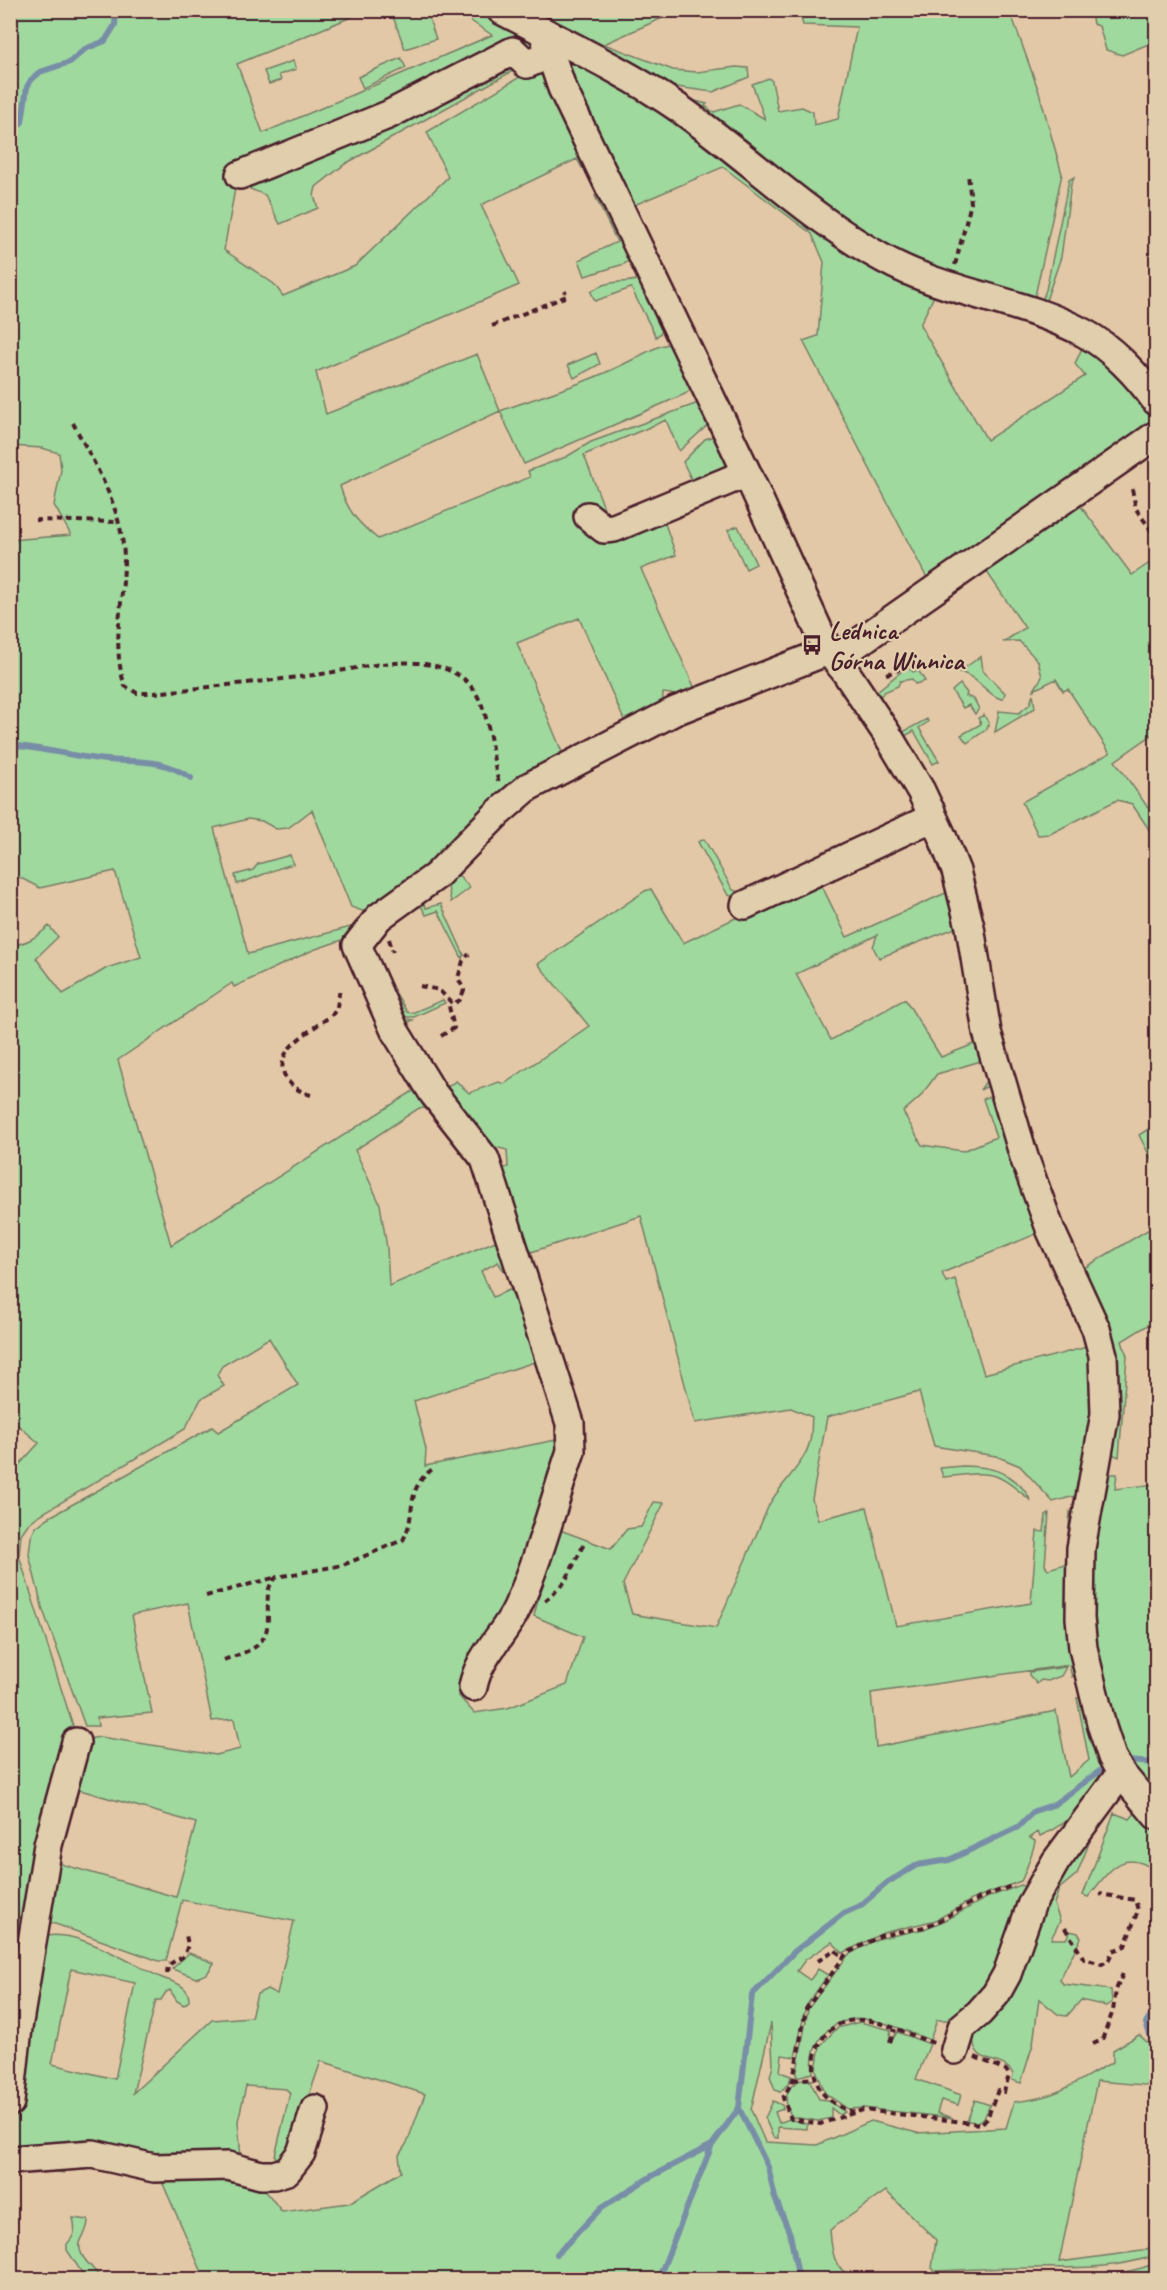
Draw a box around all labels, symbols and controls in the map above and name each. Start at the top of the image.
place label: Lednica Górna Winnica [829,614,966,677]
bus stop icon: Lednica Górna Winnica [800,633,824,657]

